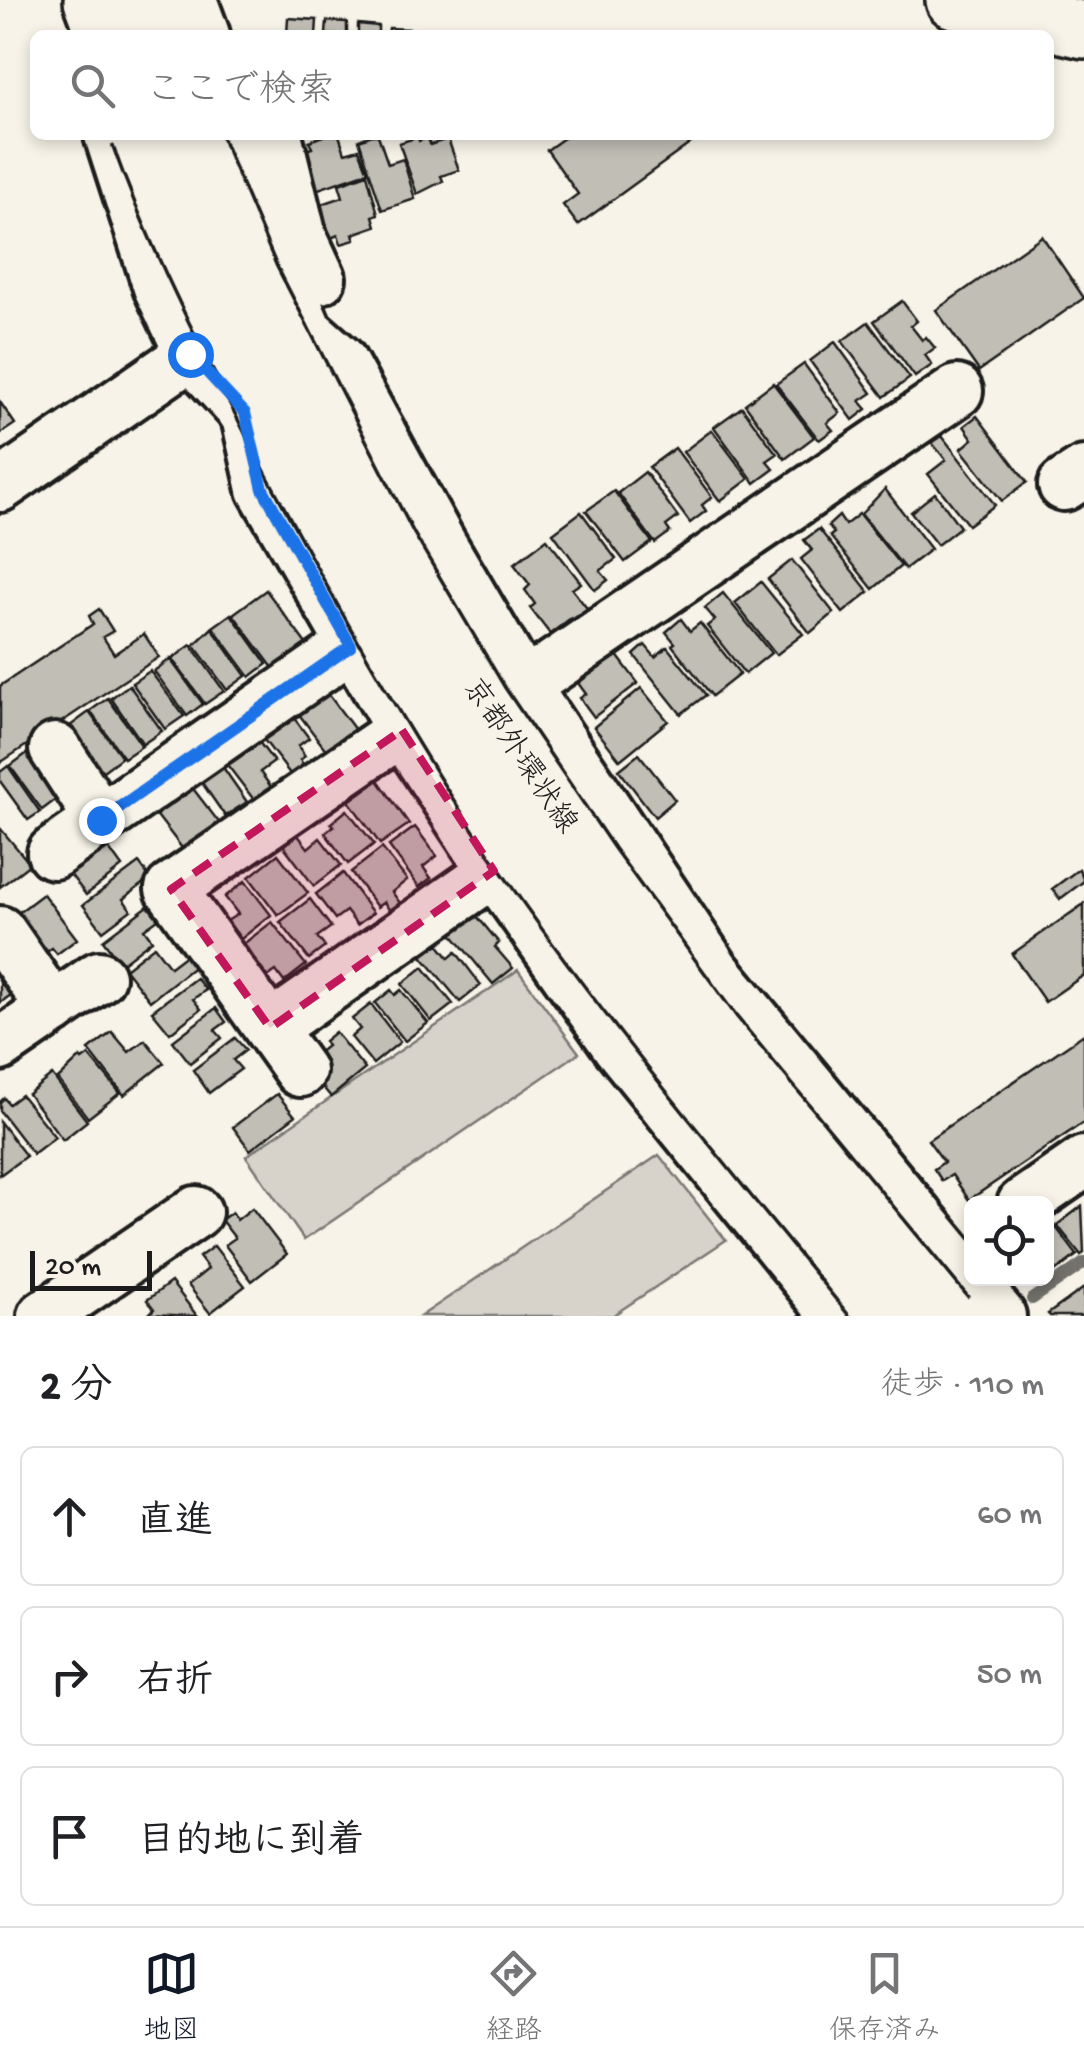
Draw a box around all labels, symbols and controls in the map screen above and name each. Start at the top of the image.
search box [30,30,1054,140]
icon: search [65,58,120,113]
text: ここで検索 [145,71,335,115]
route start [168,332,214,378]
street label: 京都外環状線 [453,671,584,841]
route end [79,798,125,844]
map controls [964,1196,1054,1286]
button: locate [964,1196,1054,1286]
scale bar [30,1246,152,1290]
text: 20 m [45,1252,101,1285]
text: 2 分 [40,1365,113,1414]
text: 徒歩 · 110 m [880,1368,1044,1406]
icon: ahead [42,1489,97,1544]
text: 60 m [977,1497,1042,1535]
text: 直進 [137,1502,213,1546]
icon: right [42,1649,97,1704]
text: 50 m [977,1657,1042,1695]
text: 右折 [137,1662,213,1706]
icon: arrive [42,1809,97,1864]
text: 目的地に到着 [137,1822,365,1866]
tab: 地図 [143,1946,199,2049]
tab: 経路 [486,1946,542,2049]
tab: 保存済み [829,1946,941,2049]

